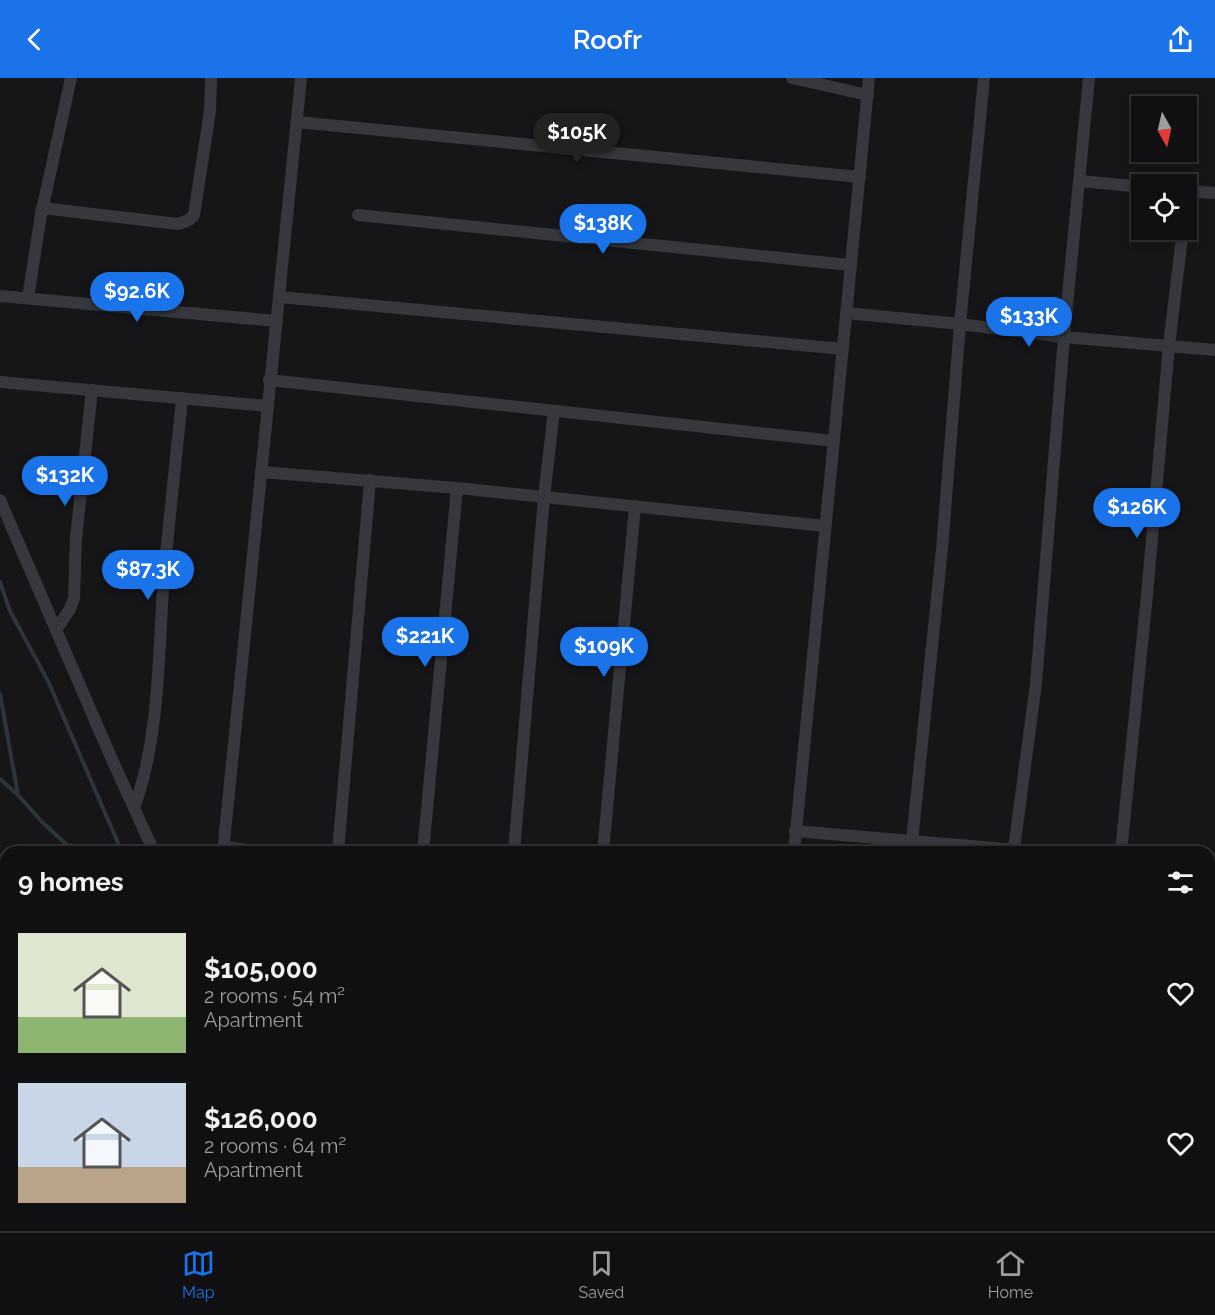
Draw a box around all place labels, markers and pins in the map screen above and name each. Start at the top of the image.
pin: $105K [535,113,619,164]
pin: $138K [561,204,645,255]
pin: $92.6K [88,272,186,323]
pin: $133K [987,297,1071,348]
pin: $132K [23,456,107,507]
pin: $126K [1095,488,1179,539]
pin: $87.3K [99,550,197,601]
pin: $221K [383,617,467,668]
pin: $109K [562,627,646,678]

